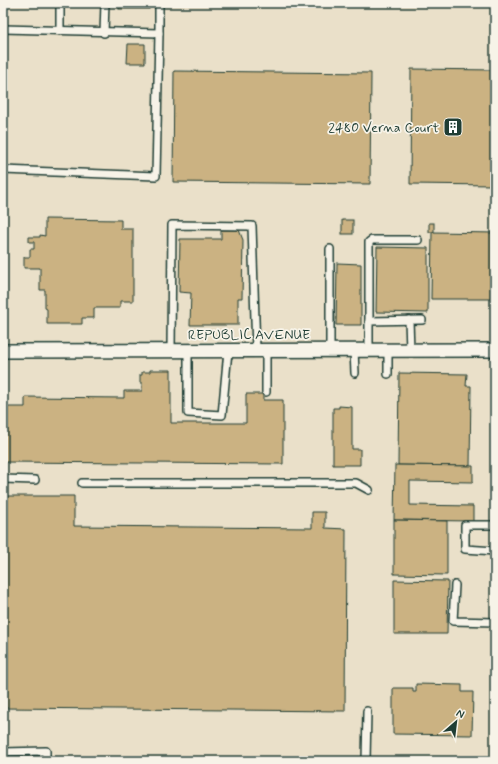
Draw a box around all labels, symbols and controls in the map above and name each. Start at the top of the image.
building icon: 2480 Verna Court [442,116,464,138]
place label: 2480 Verna Court [328,119,439,137]
street label: REPUBLIC AVENUE [188,326,310,344]
north arrow [436,702,476,742]
text: N [454,706,467,722]

